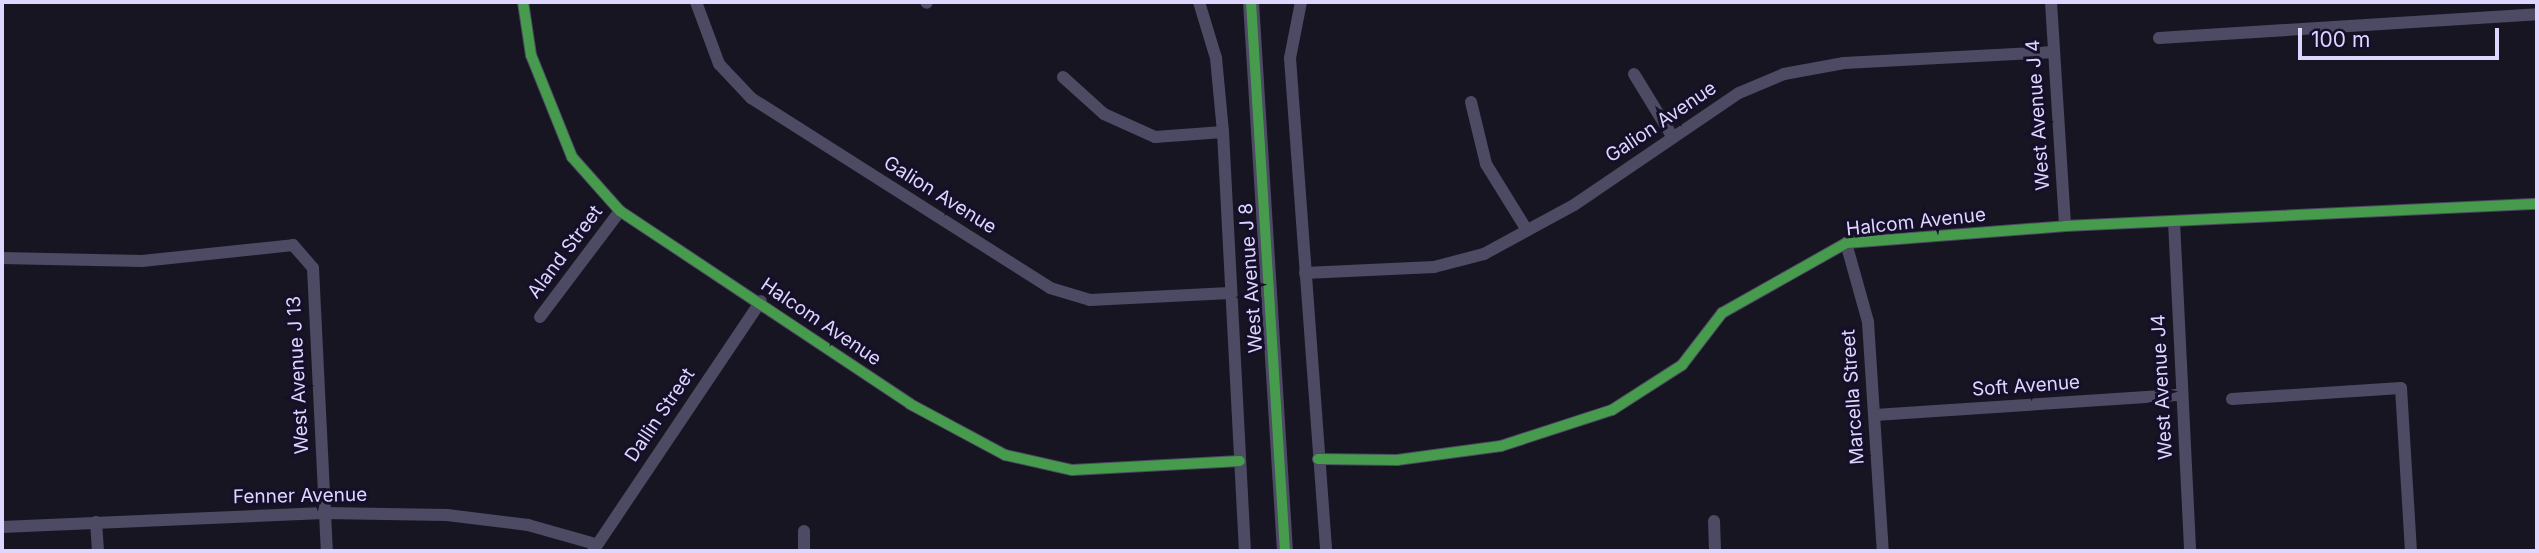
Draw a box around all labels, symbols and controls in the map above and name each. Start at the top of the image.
scale bar [2301,14,2502,58]
text: 100 m [2311,27,2370,52]
street label: West Avenue J 4 [2021,39,2055,191]
street label: Galion Avenue [1601,77,1721,167]
street label: Galion Avenue [879,151,1001,239]
street label: Aland Street [523,201,607,303]
street label: West Avenue J 8 [1234,202,1268,354]
street label: Halcom Avenue [1845,203,1987,241]
street label: Halcom Avenue [756,273,886,371]
street label: West Avenue J 13 [282,295,314,455]
street label: West Avenue J4 [2147,314,2177,460]
street label: Marcella Street [1837,329,1869,465]
street label: Dallin Street [620,364,700,466]
street label: Soft Avenue [1971,371,2081,401]
street label: Fenner Avenue [233,483,367,509]

